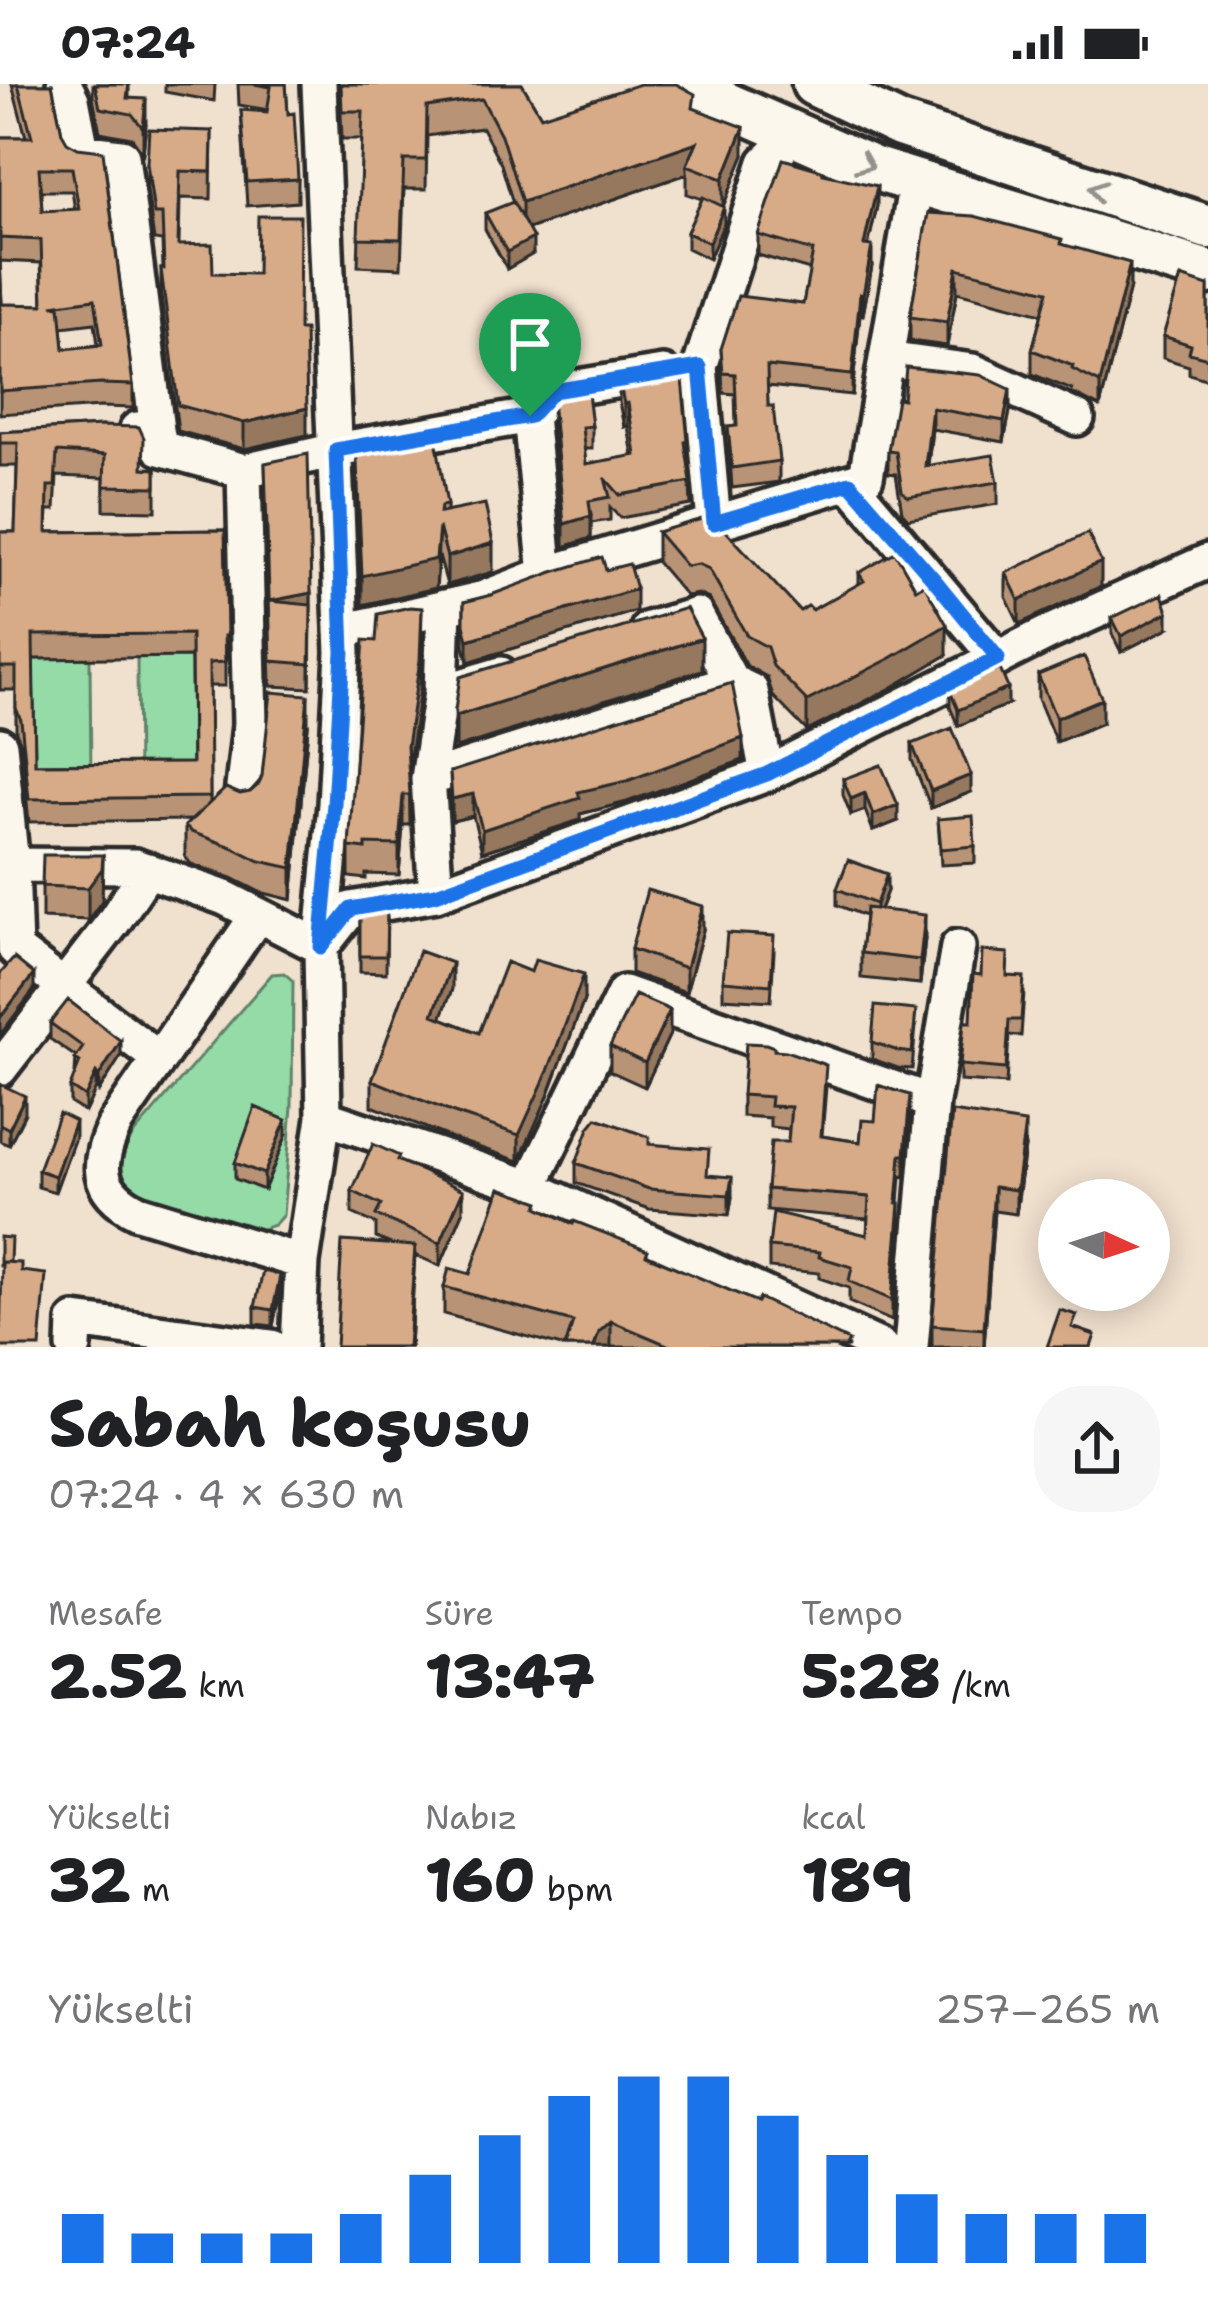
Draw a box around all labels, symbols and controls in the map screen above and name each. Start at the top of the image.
text: 07:24 [60,12,195,72]
one-way arrow [854,150,875,174]
one-way arrow [1087,180,1108,205]
pin [479,293,581,416]
icon: arrive [497,311,563,377]
north arrow [1038,1179,1170,1311]
map controls [1038,1179,1170,1311]
text: Sabah koşusu [48,1379,532,1467]
button: share [1034,1386,1160,1512]
text: 07:24 · 4 × 630 m [48,1468,404,1520]
text: Mesafe [48,1591,163,1636]
text: Süre [425,1591,494,1636]
text: Tempo [801,1591,903,1636]
text: 2.52 [48,1636,187,1716]
text: 13:47 [425,1636,595,1716]
text: 5:28 [801,1636,941,1716]
text: km [187,1663,245,1708]
text: /km [941,1663,1011,1708]
text: Yükselti [48,1795,171,1840]
text: Nabız [425,1795,517,1840]
text: kcal [801,1795,865,1840]
text: 32 [48,1840,131,1920]
text: 160 [425,1840,535,1920]
text: 189 [801,1840,913,1920]
text: m [131,1867,170,1912]
text: bpm [535,1867,613,1912]
text: Yükselti [48,1983,194,2035]
text: 257–265 m [935,1983,1160,2035]

